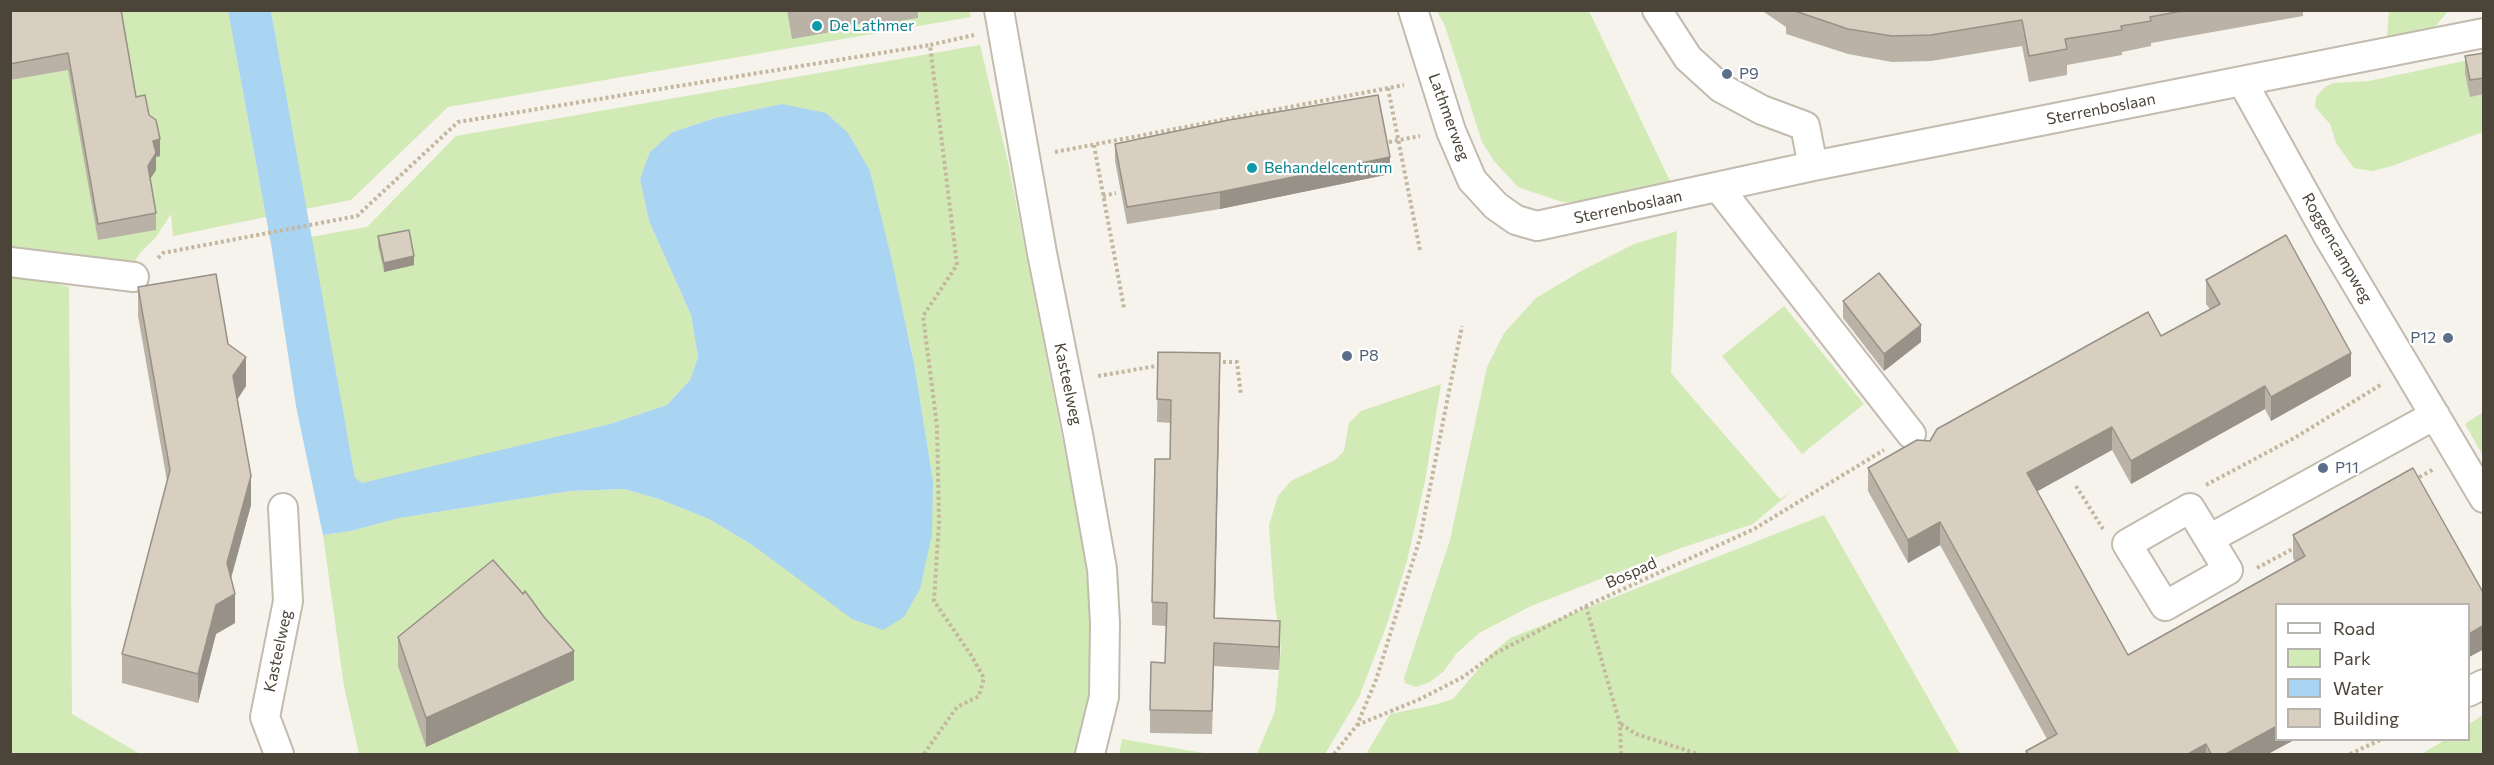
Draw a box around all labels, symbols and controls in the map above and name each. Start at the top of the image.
place label: De Lathmer [829,16,914,36]
marker: De Lathmer [810,19,824,33]
place label: P9 [1739,64,1759,84]
marker: P9 [1720,67,1734,81]
street label: Lathmerweg [1424,71,1474,163]
street label: Sterrenboslaan [2045,89,2157,129]
place label: Behandelcentrum [1264,158,1393,178]
marker: Behandelcentrum [1245,161,1259,175]
street label: Sterrenboslaan [1572,186,1684,228]
street label: Roggencampweg [2298,190,2376,306]
place label: P12 [2410,328,2436,348]
marker: P12 [2441,331,2455,345]
street label: Kasteelweg [1050,341,1086,427]
place label: P8 [1359,346,1379,366]
marker: P8 [1340,349,1354,363]
place label: P11 [2335,458,2359,478]
marker: P11 [2316,461,2330,475]
street label: Bospad [1602,553,1660,593]
legend [2275,603,2470,741]
street label: Kasteelweg [260,608,296,694]
text: Road [2333,617,2375,639]
text: Park [2333,647,2371,669]
text: Water [2333,677,2384,699]
text: Building [2333,707,2399,729]

